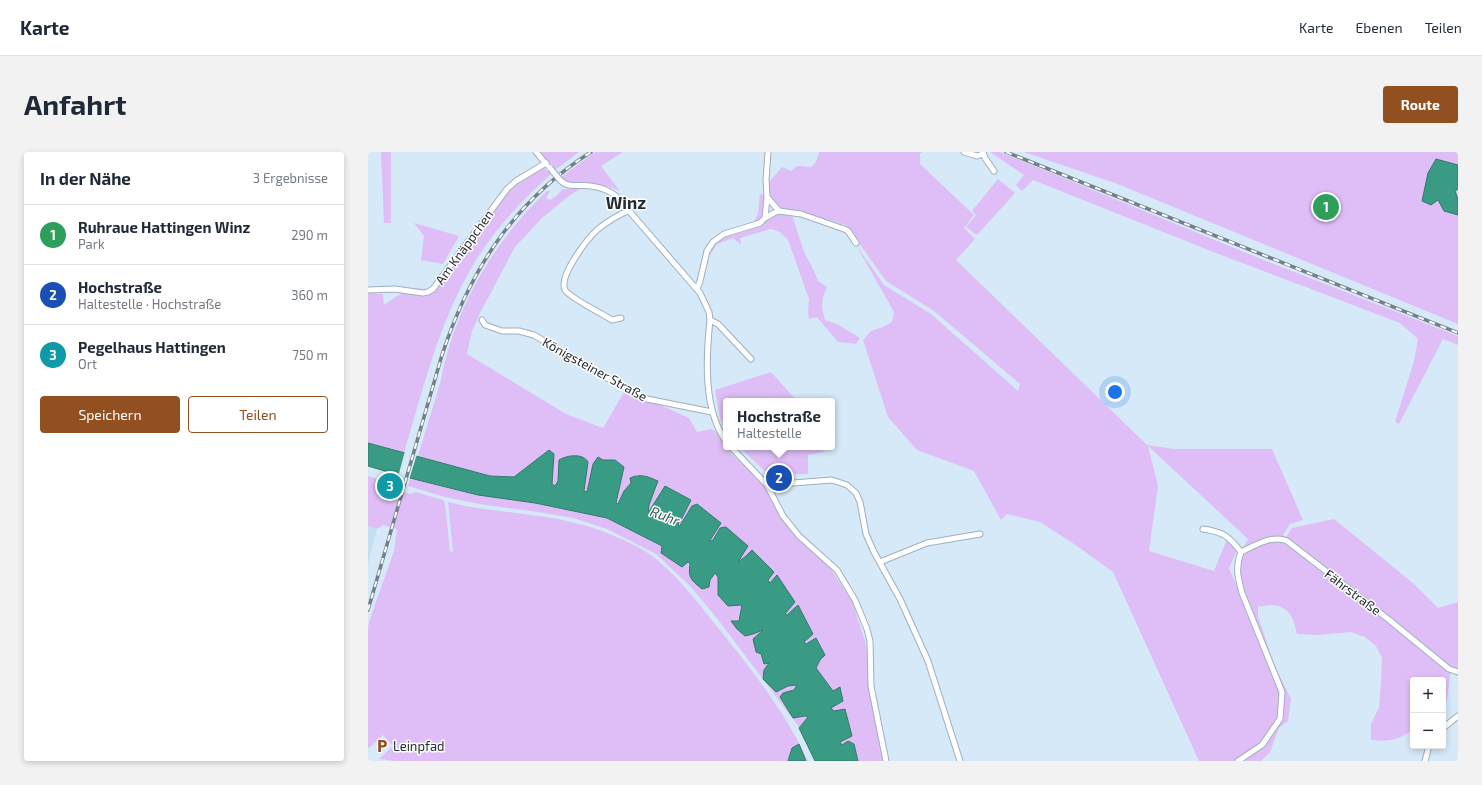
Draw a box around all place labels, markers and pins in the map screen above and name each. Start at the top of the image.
pin: 1 [1313,192,1339,222]
pin: 2 [766,463,792,493]
pin: 3 [377,471,403,501]
parking icon: Leinpfad [374,738,390,754]
place label: Leinpfad [393,738,444,754]

